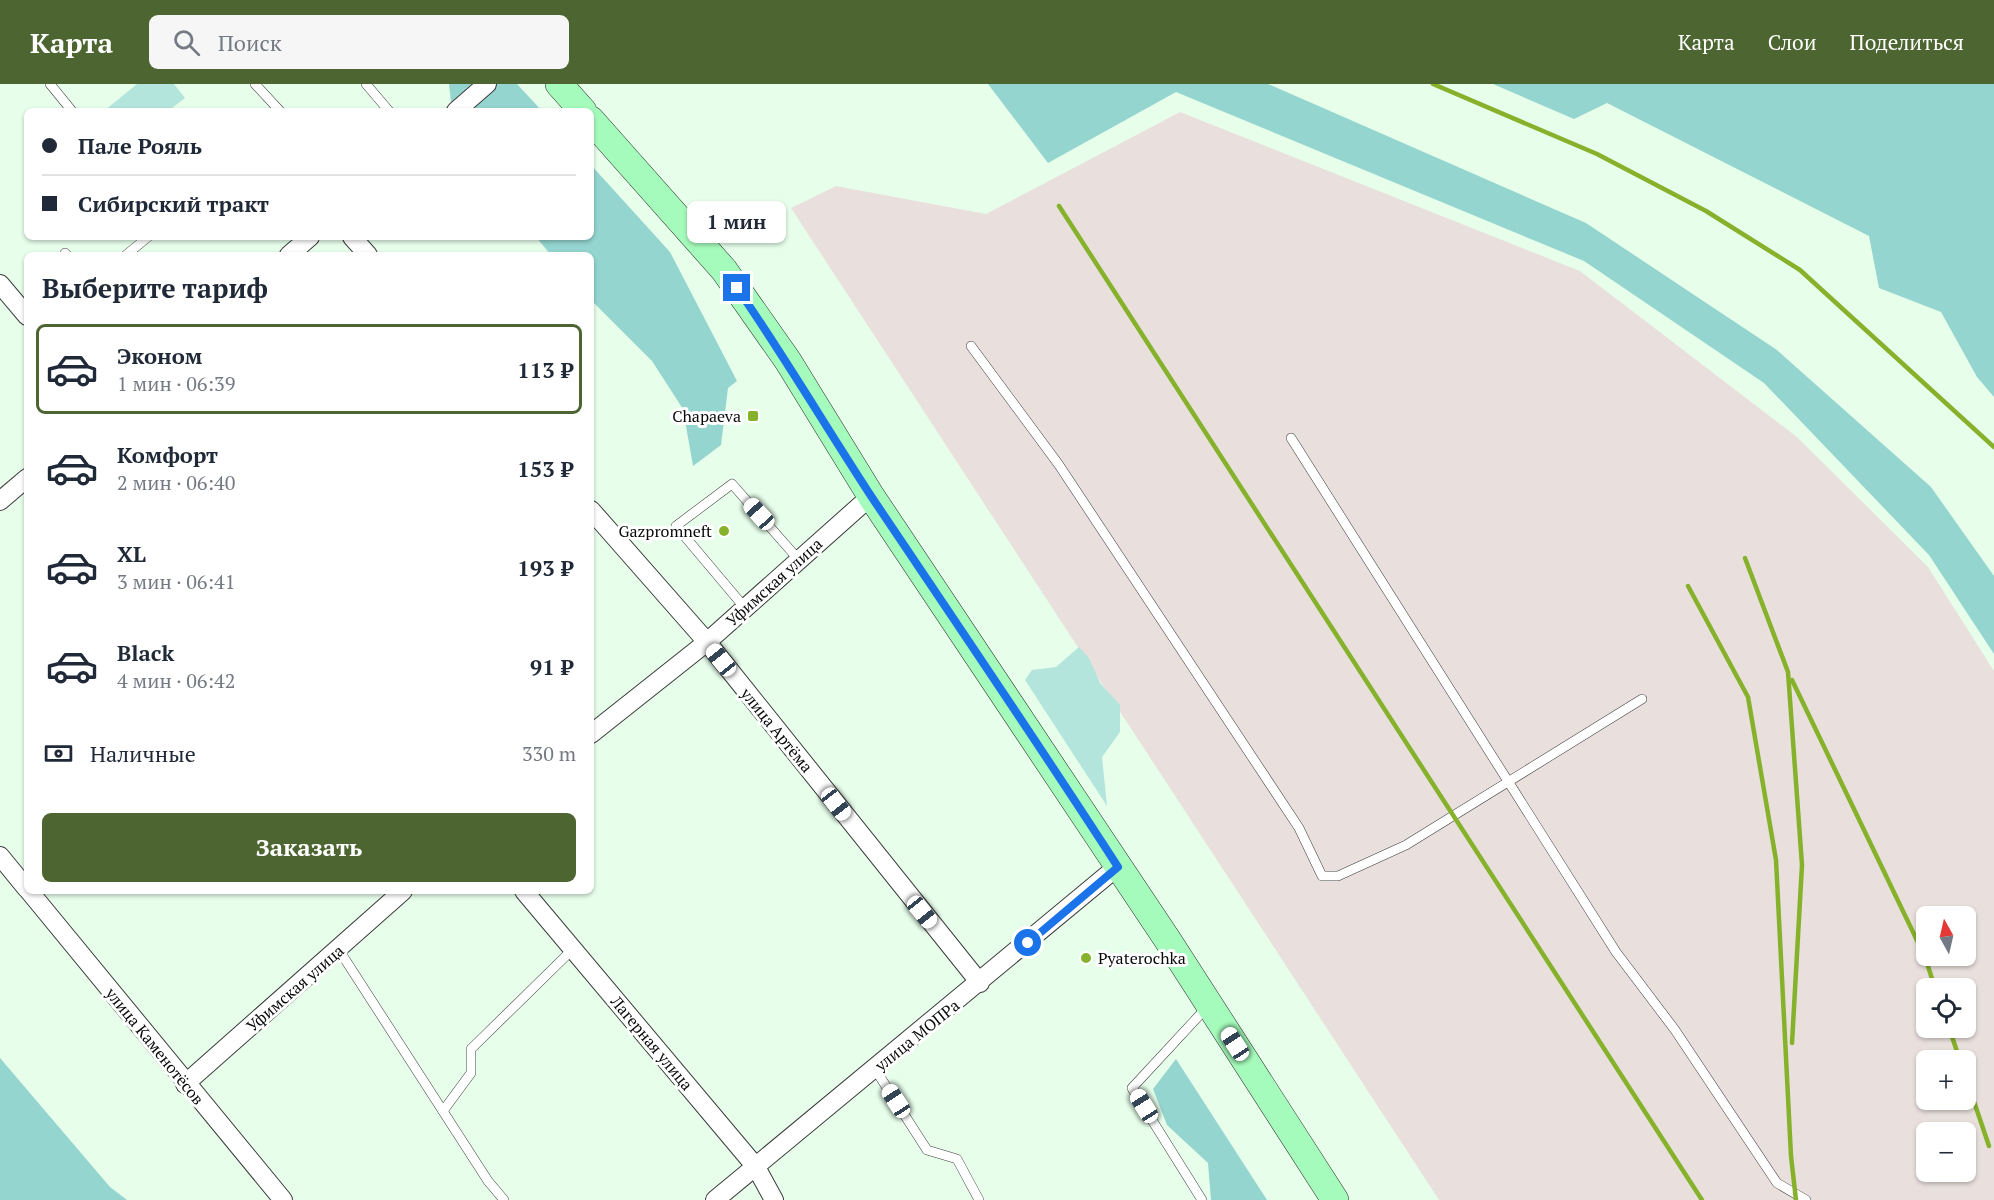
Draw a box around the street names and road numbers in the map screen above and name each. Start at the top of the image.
street label: Уфимская улица [721,533,827,631]
street label: улица Артёма [735,682,818,777]
street label: Уфимская улица [242,939,348,1037]
street label: улица Каменотёсов [100,982,209,1109]
street label: Лагерная улица [605,990,698,1095]
street label: улица МОПРа [869,994,964,1077]

